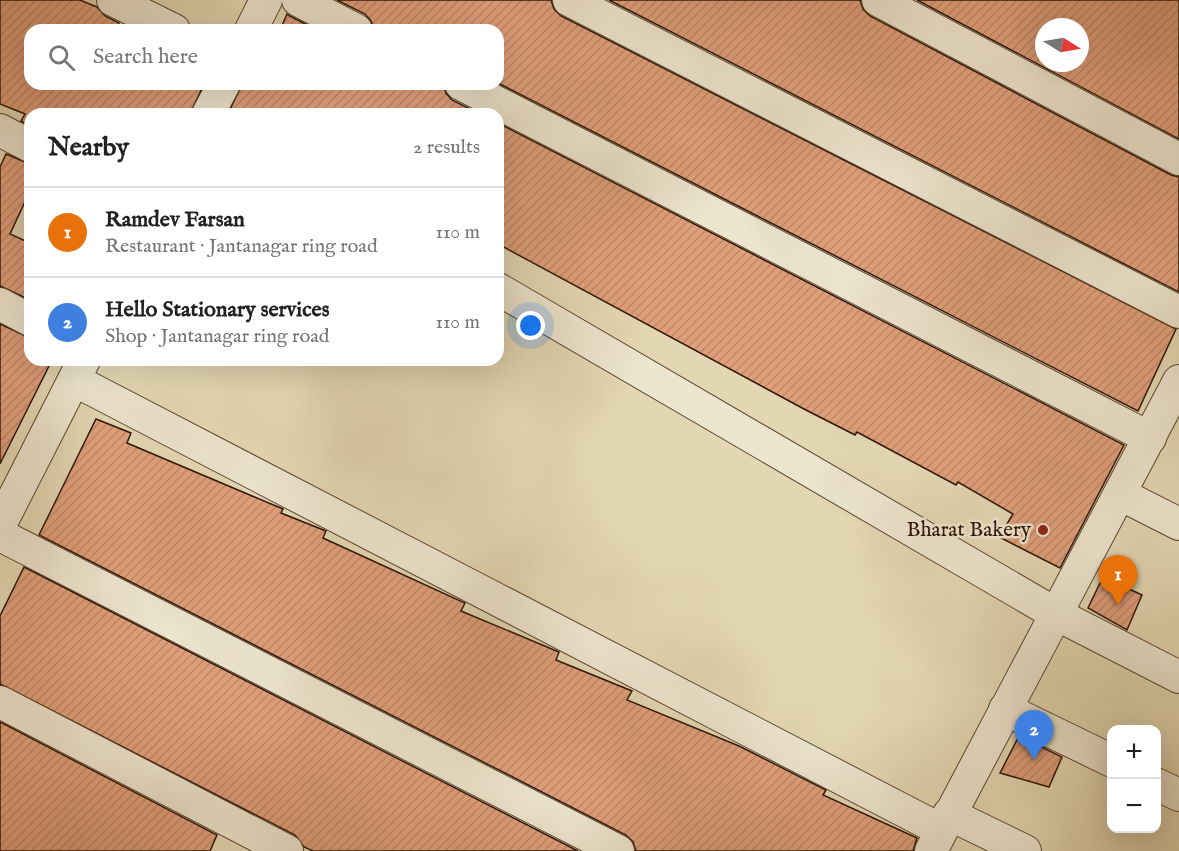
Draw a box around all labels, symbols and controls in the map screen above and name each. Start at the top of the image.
north arrow [1035,18,1089,72]
search box [24,24,504,90]
icon: search [45,41,78,74]
text: Search here [93,43,198,71]
text: Nearby [48,131,129,164]
text: 2 results [413,135,480,160]
text: Ramdev Farsan [105,206,245,234]
text: 1 [64,220,71,245]
text: 110 m [436,220,480,245]
text: Restaurant · Jantanagar ring road [105,234,378,259]
text: Hello Stationary services [105,296,329,324]
text: 2 [63,310,72,335]
text: 110 m [436,310,480,335]
your location [516,311,545,340]
text: Shop · Jantanagar ring road [105,324,329,349]
place label: Bharat Bakery [907,517,1032,544]
marker: Bharat Bakery [1036,523,1050,537]
pin: 1 [1098,556,1138,605]
pin: 2 [1014,710,1054,760]
map controls [1107,725,1161,833]
button: + [1107,725,1161,779]
button: − [1107,779,1161,833]

